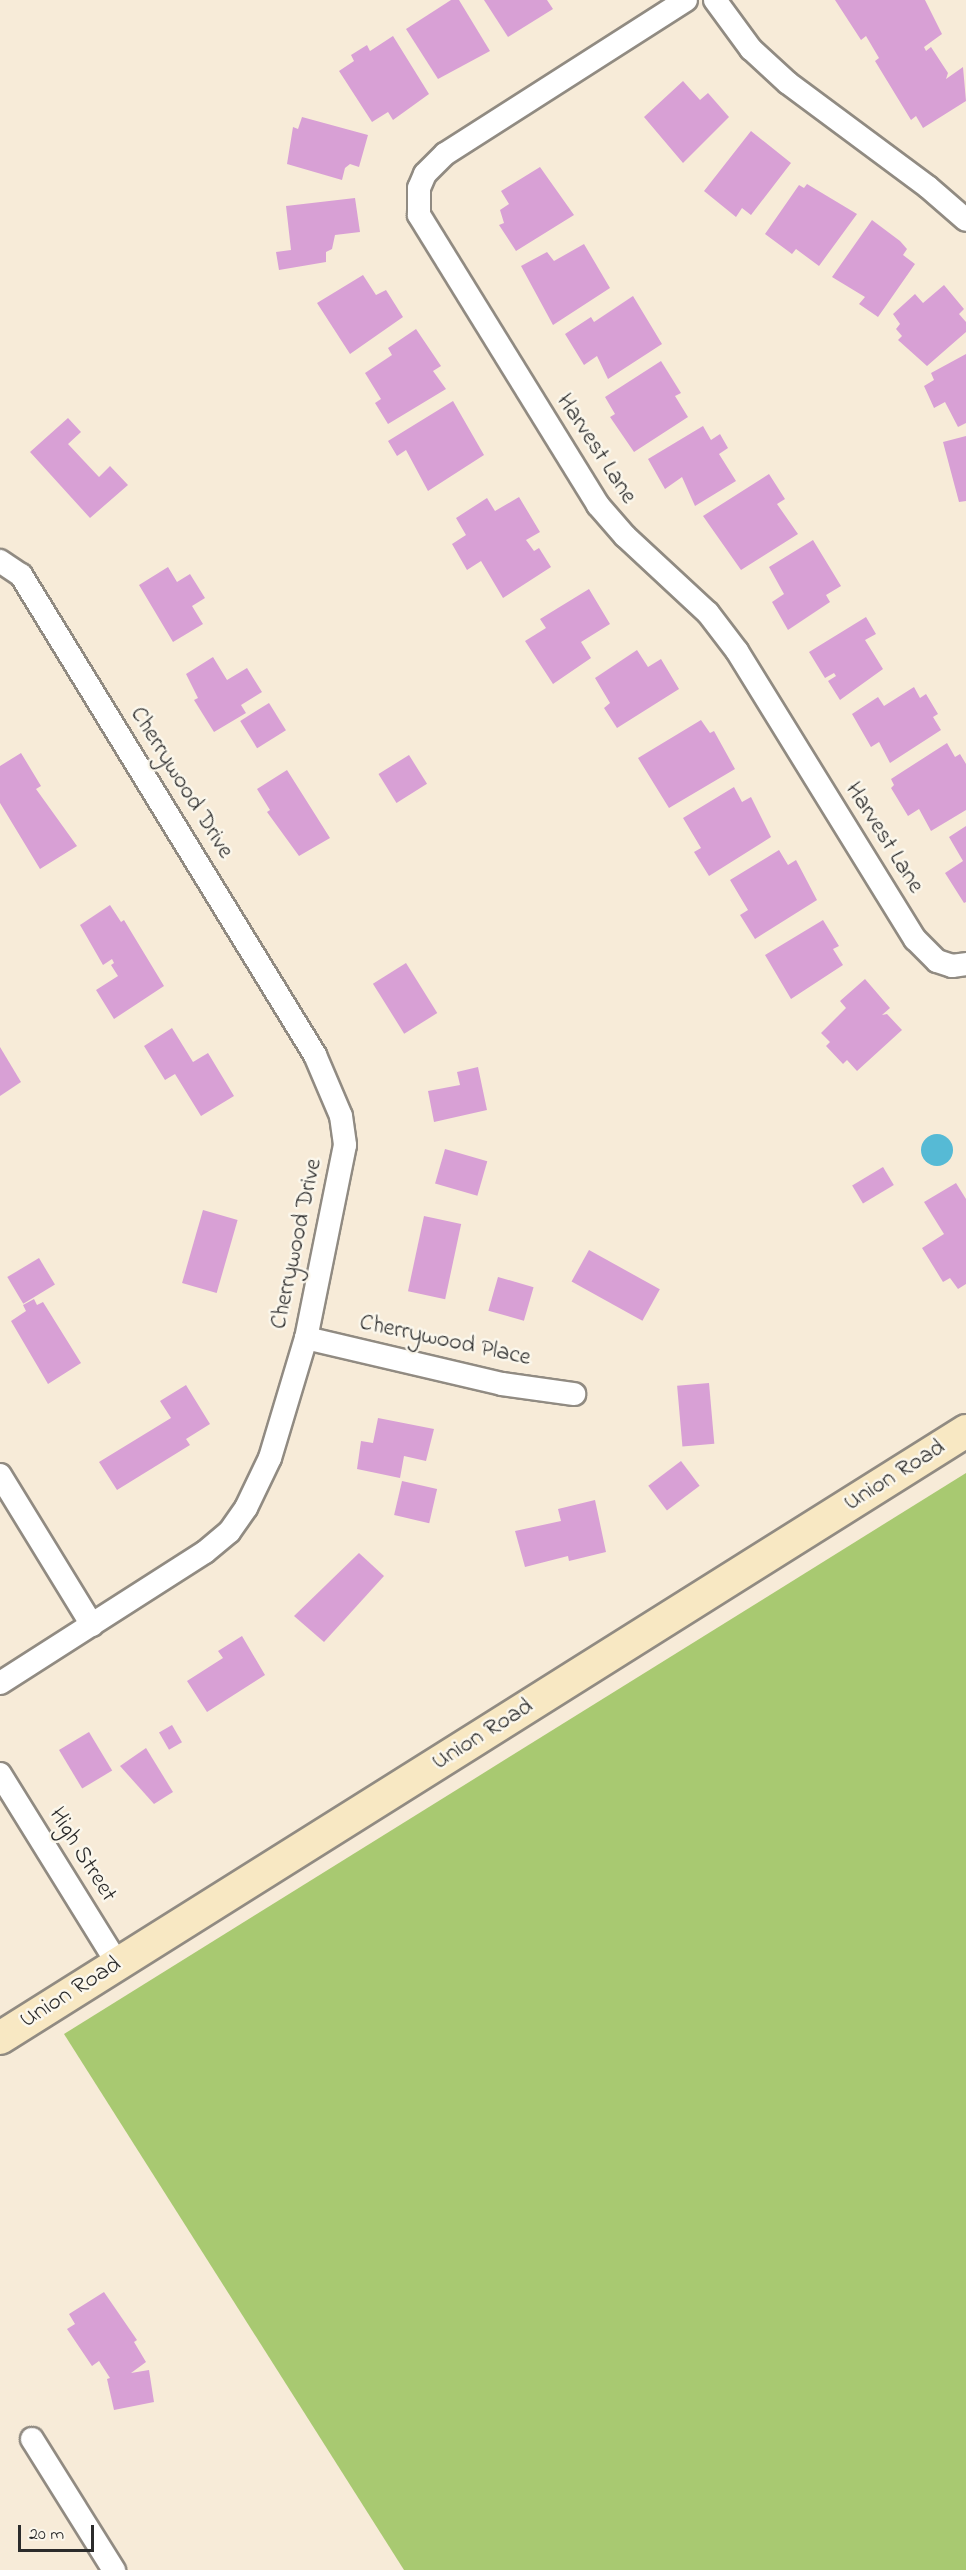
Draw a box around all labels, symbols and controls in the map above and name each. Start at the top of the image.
street label: Harvest Lane [550,388,642,510]
street label: Cherrywood Drive [123,702,239,864]
street label: Harvest Lane [838,777,930,899]
street label: Cherrywood Drive [265,1156,329,1332]
street label: Cherrywood Place [357,1309,533,1373]
street label: Union Road [839,1434,951,1518]
street label: Union Road [427,1693,539,1777]
street label: High Street [42,1802,122,1908]
street label: Union Road [15,1951,127,2035]
scale bar [21,2513,98,2551]
text: 20 m [29,2522,64,2548]

